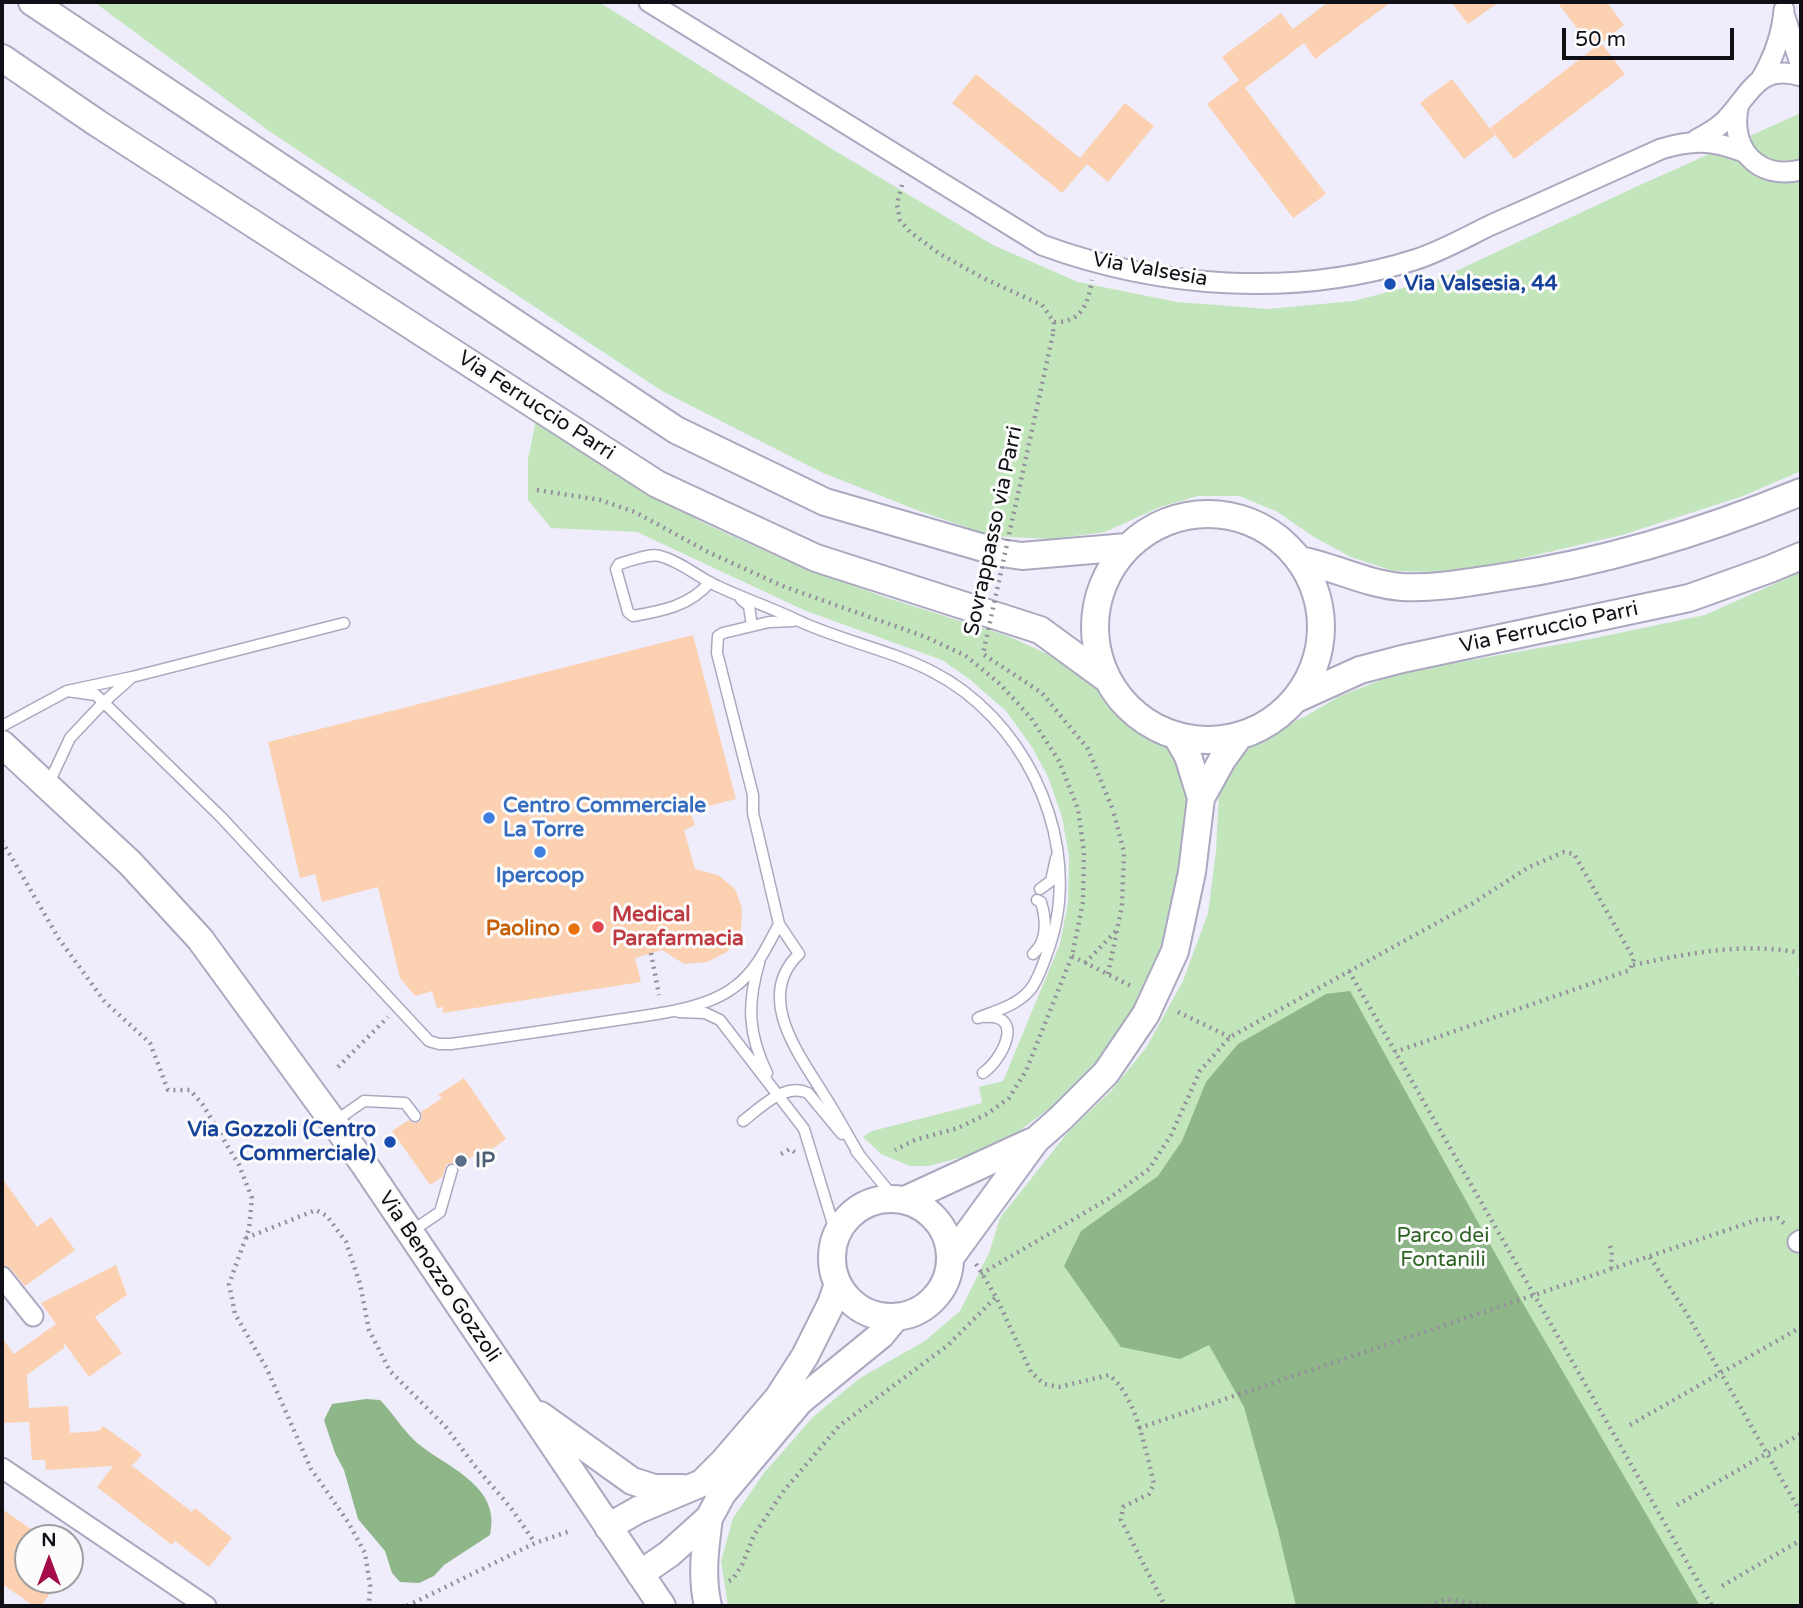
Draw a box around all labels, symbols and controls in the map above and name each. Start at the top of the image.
scale bar [1565,14,1736,58]
text: 50 m [1575,27,1626,52]
street label: Via Valsesia [1091,247,1209,293]
place label: Via Valsesia, 44 [1404,271,1558,297]
marker: Via Valsesia, 44 [1382,276,1398,292]
street label: Via Ferruccio Parri [453,346,619,466]
street label: Sovrappasso via Parri [959,424,1029,638]
street label: Via Ferruccio Parri [1457,597,1641,659]
place label: Centro Commerciale La Torre [503,793,706,843]
marker: Centro Commerciale La Torre [481,810,497,826]
marker: Ipercoop [532,844,548,860]
place label: Ipercoop [496,863,584,889]
place label: Medical Parafarmacia [612,902,744,952]
place label: Paolino [486,916,560,942]
marker: Medical Parafarmacia [590,919,606,935]
marker: Paolino [566,921,582,937]
place label: Via Gozzoli (Centro Commerciale) [188,1117,376,1167]
marker: Via Gozzoli (Centro Commerciale) [382,1134,398,1150]
place label: IP [475,1148,495,1174]
marker: IP [453,1153,469,1169]
street label: Via Benozzo Gozzoli [372,1187,506,1367]
park label: Parco dei Fontanili [1397,1223,1489,1273]
north arrow [14,1524,84,1594]
text: N [41,1529,57,1551]

